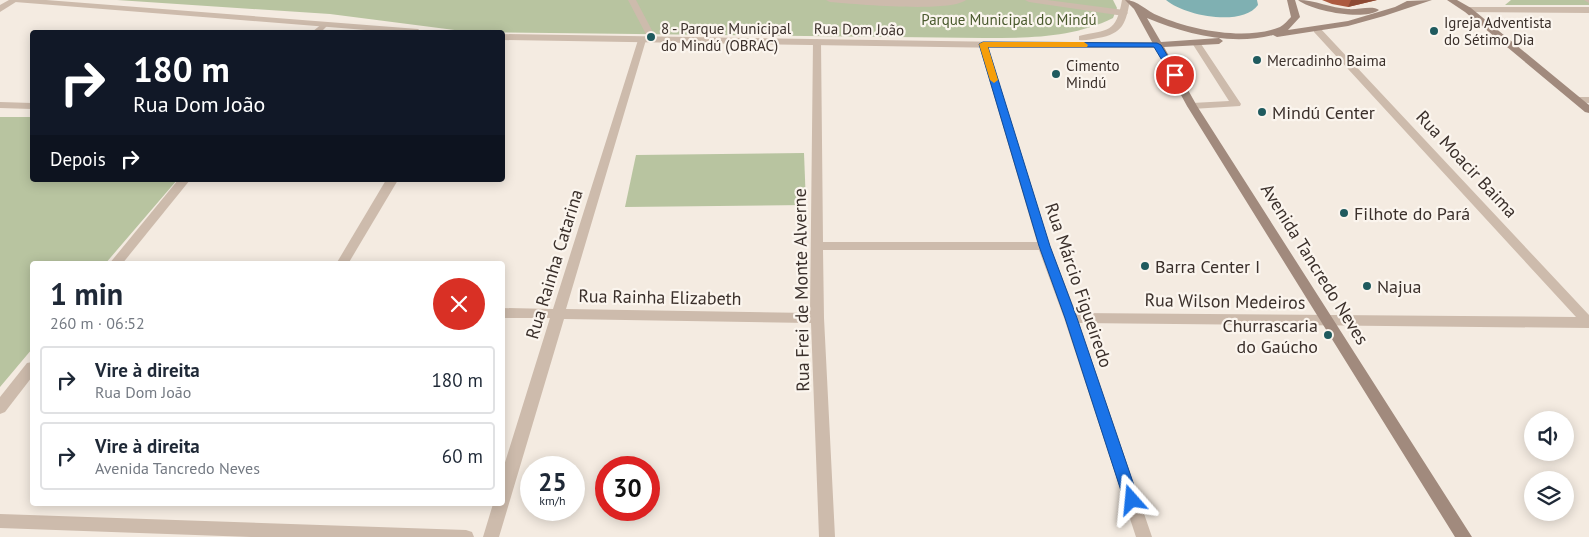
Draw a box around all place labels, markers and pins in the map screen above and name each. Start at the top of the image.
place label: Igreja Adventista do Sétimo Dia [1444,13,1552,49]
place label: 8 - Parque Municipal do Mindú (OBRAC) [661,19,792,55]
marker: Igreja Adventista do Sétimo Dia [1428,25,1440,37]
marker: 8 - Parque Municipal do Mindú (OBRAC) [645,31,657,43]
place label: Mercadinho Baima [1267,51,1386,70]
pin [1154,54,1196,96]
marker: Mercadinho Baima [1251,54,1263,66]
place label: Cimento Mindú [1066,56,1120,92]
marker: Cimento Mindú [1050,68,1062,80]
place label: Mindú Center [1272,101,1375,124]
marker: Mindú Center [1256,106,1268,118]
place label: Filhote do Pará [1354,202,1470,225]
marker: Filhote do Pará [1338,207,1350,219]
place label: Barra Center I [1155,255,1260,278]
marker: Barra Center I [1139,260,1151,272]
place label: Najua [1377,275,1421,298]
marker: Najua [1361,280,1373,292]
place label: Churrascaria do Gaúcho [1223,314,1318,358]
marker: Churrascaria do Gaúcho [1322,329,1334,341]

